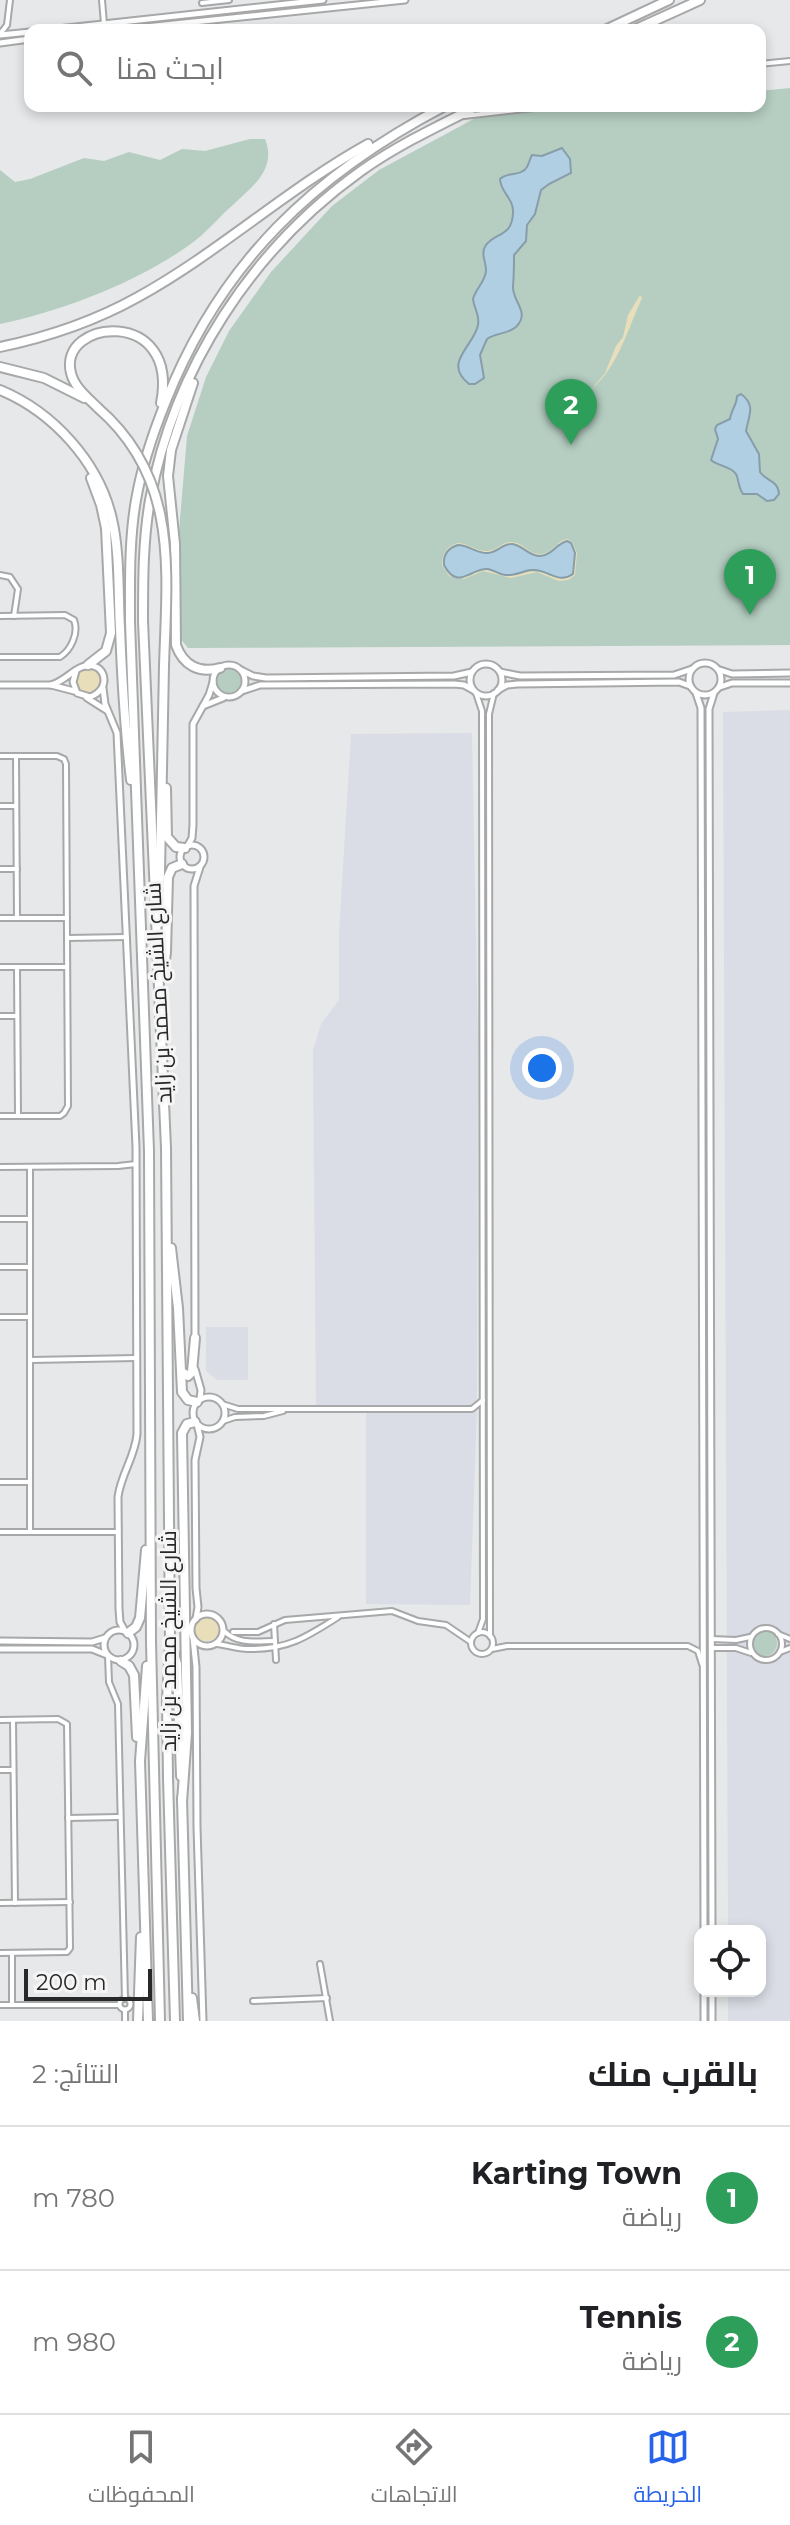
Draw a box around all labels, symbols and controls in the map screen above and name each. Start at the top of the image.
search box [24,24,766,112]
icon: search [52,46,96,90]
text: ابحث هنا [116,50,224,87]
pin: 2 [545,379,597,445]
pin: 1 [724,549,776,615]
street label: شارع الشيخ محمد بن زايد [139,882,179,1104]
your location [522,1048,562,1088]
street label: شارع الشيخ محمد بن زايد [155,1530,183,1752]
map controls [694,1925,766,1997]
button: locate [694,1925,766,1997]
scale bar [24,1965,152,2001]
text: 200 m [36,1969,107,1996]
text: بالقرب منك [588,2053,758,2095]
text: النتائج: 2 [32,2058,119,2090]
text: Karting Town [471,2155,682,2192]
text: 780 m [32,2182,115,2214]
text: 1 [727,2182,737,2214]
text: رياضة [622,2201,682,2233]
text: Tennis [580,2299,682,2336]
text: 980 m [32,2326,116,2358]
text: 2 [724,2326,740,2358]
text: رياضة [622,2345,682,2377]
tab: المحفوظات [88,2425,195,2515]
tab: الاتجاهات [371,2425,458,2515]
tab: الخريطة [633,2425,702,2515]

